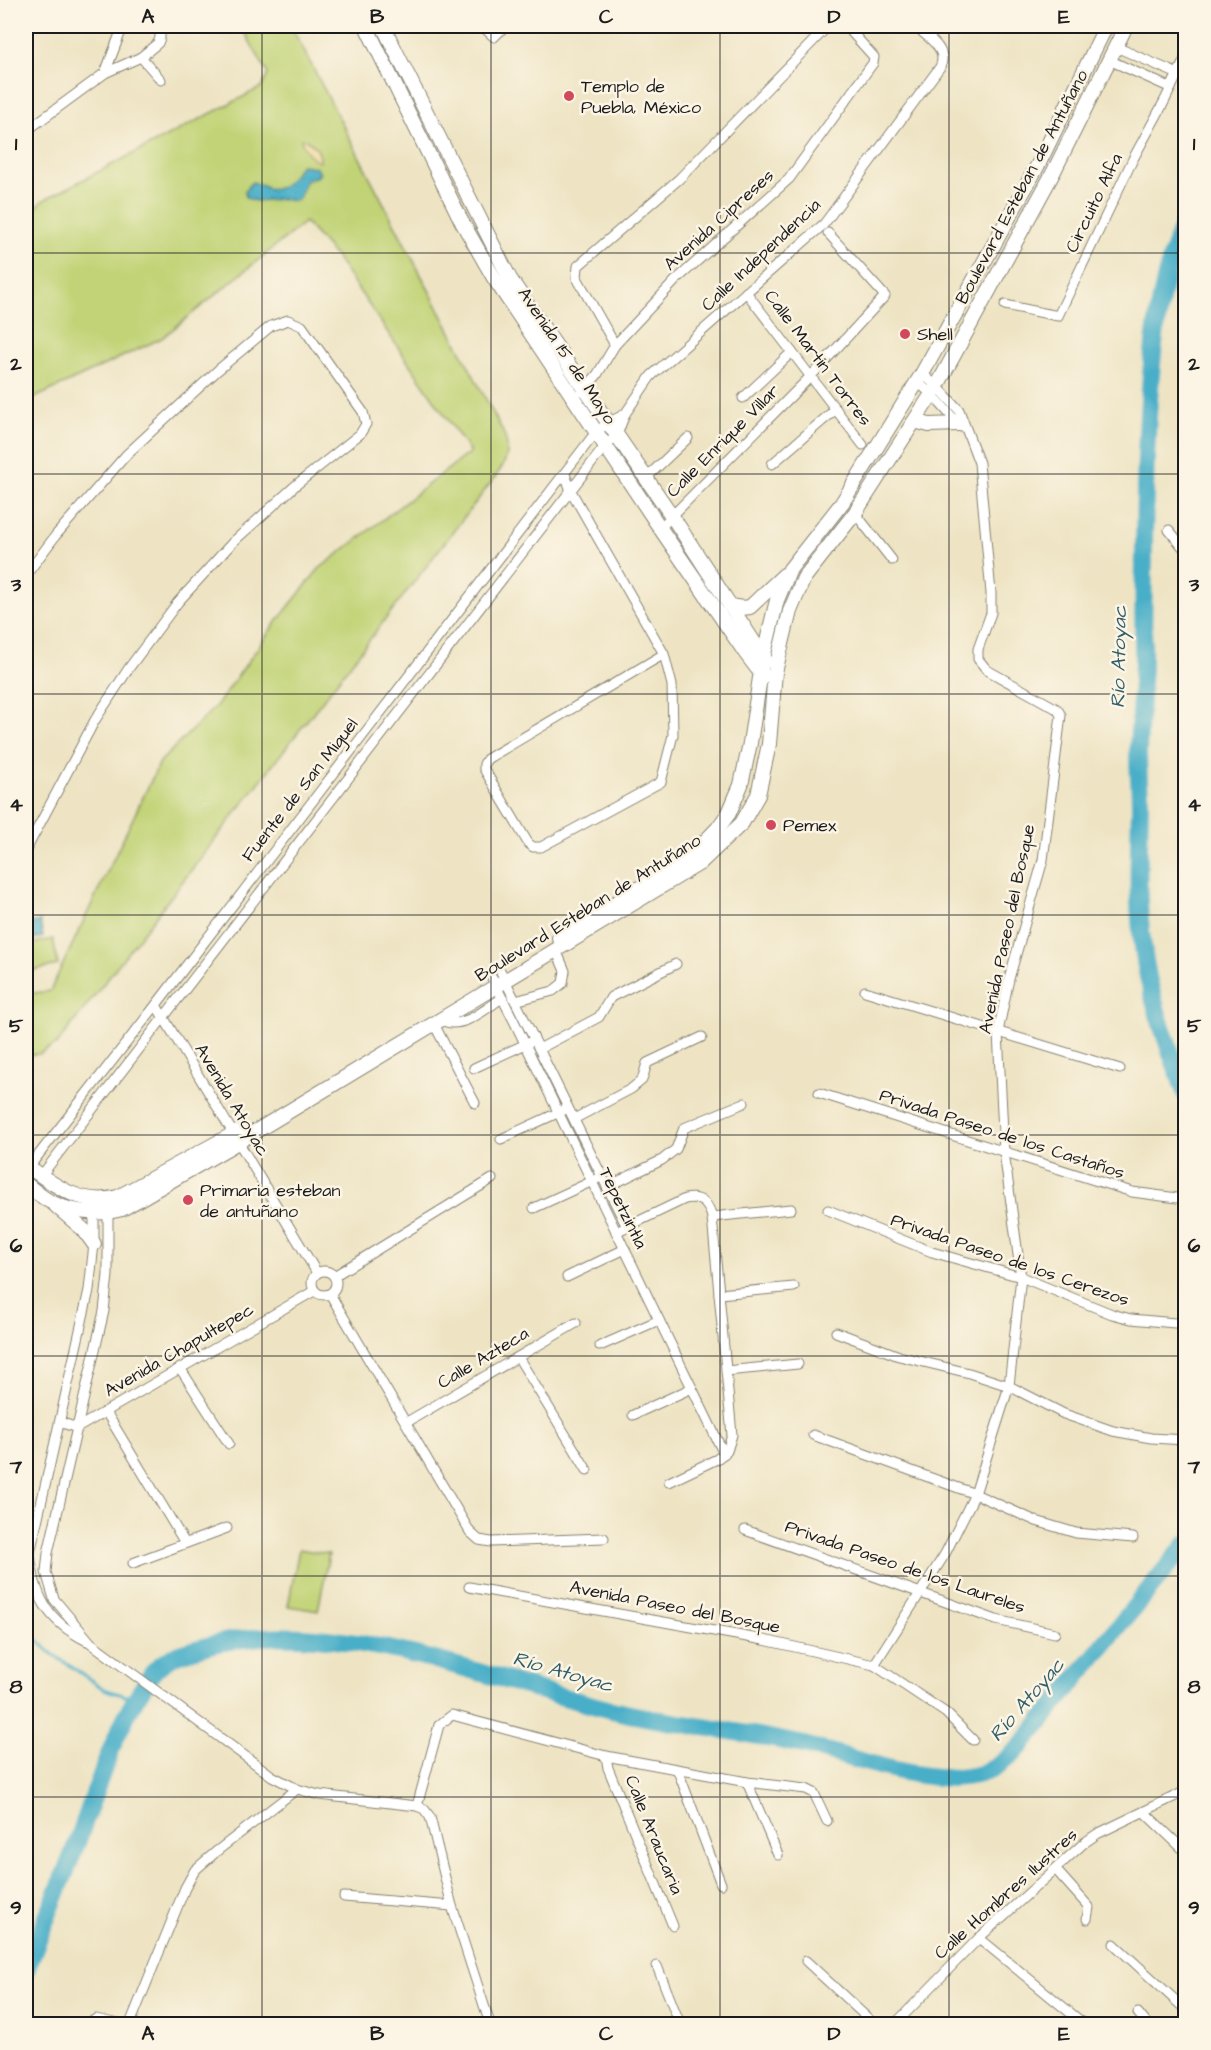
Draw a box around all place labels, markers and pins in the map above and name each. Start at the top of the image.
place label: Templo de Puebla, México [581,74,701,120]
marker: Templo de Puebla, México [562,89,576,103]
place label: Shell [917,322,953,347]
marker: Shell [898,327,912,341]
place label: Pemex [783,813,837,838]
marker: Pemex [764,818,778,832]
place label: Primaria esteban de antuñano [200,1178,340,1224]
marker: Primaria esteban de antuñano [181,1193,195,1207]

